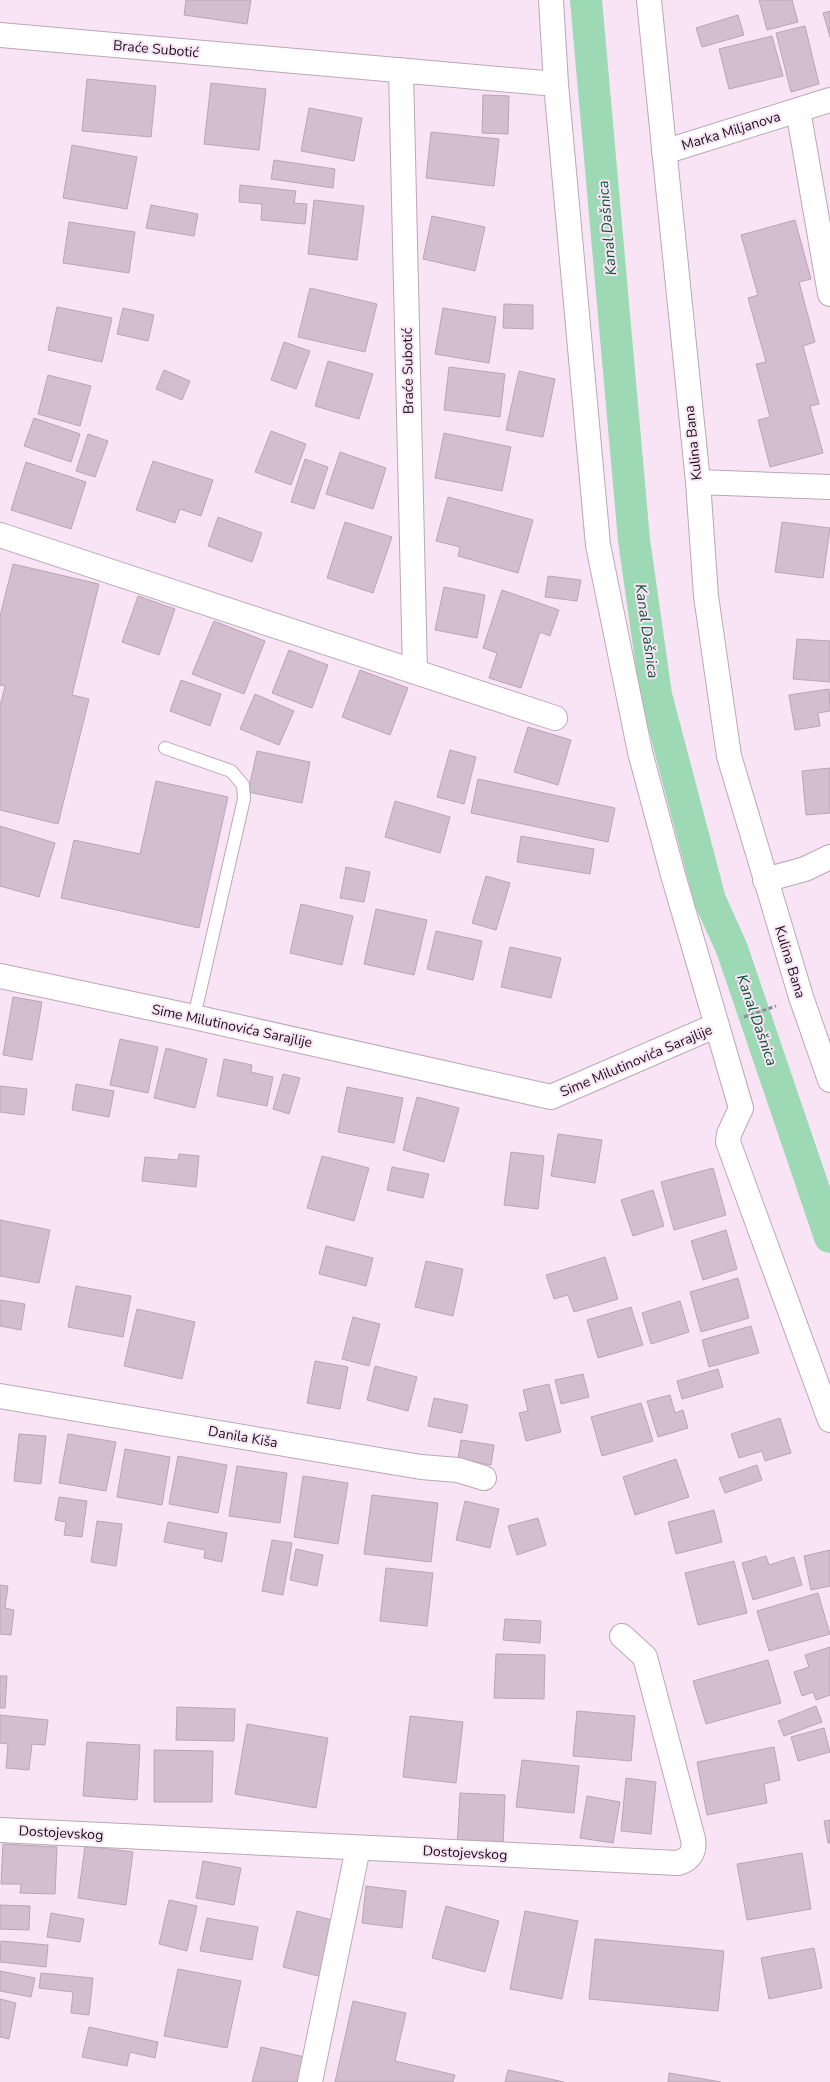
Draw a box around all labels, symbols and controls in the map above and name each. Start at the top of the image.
street label: Braće Subotić [112,36,200,62]
street label: Marka Miljanova [679,107,783,155]
water label: Kanal Dašnica [593,180,621,276]
street label: Braće Subotić [398,327,418,414]
street label: Kulina Bana [680,405,706,481]
water label: Kanal Dašnica [630,582,664,680]
street label: Kulina Bana [770,923,810,1001]
water label: Kanal Dašnica [732,972,782,1068]
street label: Sime Milutinovića Sarajlije [150,1000,314,1052]
street label: Sime Milutinovića Sarajlije [557,1020,715,1102]
street label: Danila Kiša [207,1422,279,1452]
street label: Dostojevskog [18,1821,104,1845]
street label: Dostojevskog [422,1841,508,1865]

